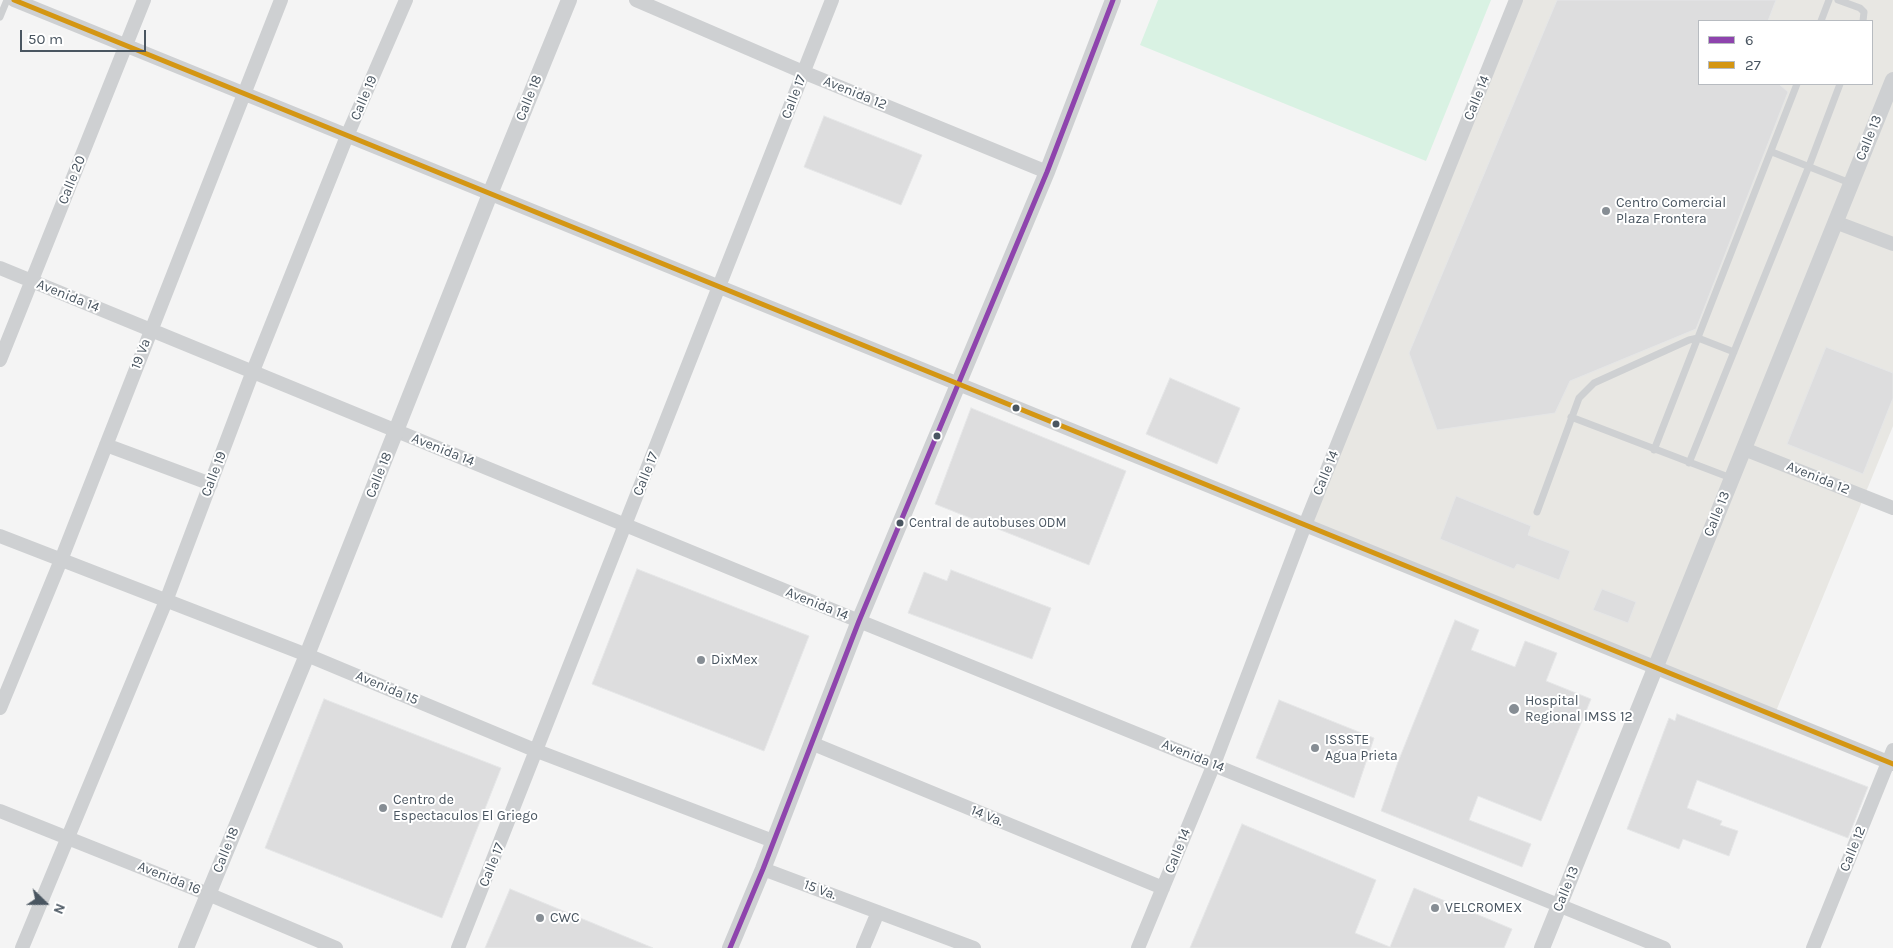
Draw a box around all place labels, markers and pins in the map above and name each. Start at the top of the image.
place label: Centro Comercial Plaza Frontera [1616,195,1726,228]
marker: Centro Comercial Plaza Frontera [1600,205,1612,217]
unlabelled marker [1011,403,1021,413]
unlabelled marker [1051,419,1061,429]
unlabelled marker [932,431,942,441]
place label: Central de autobuses ODM [909,515,1066,531]
marker: Central de autobuses ODM [895,518,905,528]
place label: DixMex [711,652,758,668]
marker: DixMex [695,654,707,666]
place label: Hospital Regional IMSS 12 [1525,693,1633,726]
marker: Hospital Regional IMSS 12 [1507,702,1521,716]
place label: ISSSTE Agua Prieta [1325,732,1398,764]
marker: ISSSTE Agua Prieta [1309,742,1321,754]
place label: Centro de Espectaculos El Griego [393,792,538,824]
marker: Centro de Espectaculos El Griego [377,802,389,814]
place label: VELCROMEX [1445,900,1522,916]
marker: VELCROMEX [1429,902,1441,914]
place label: CWC [550,910,580,926]
marker: CWC [534,912,546,924]

